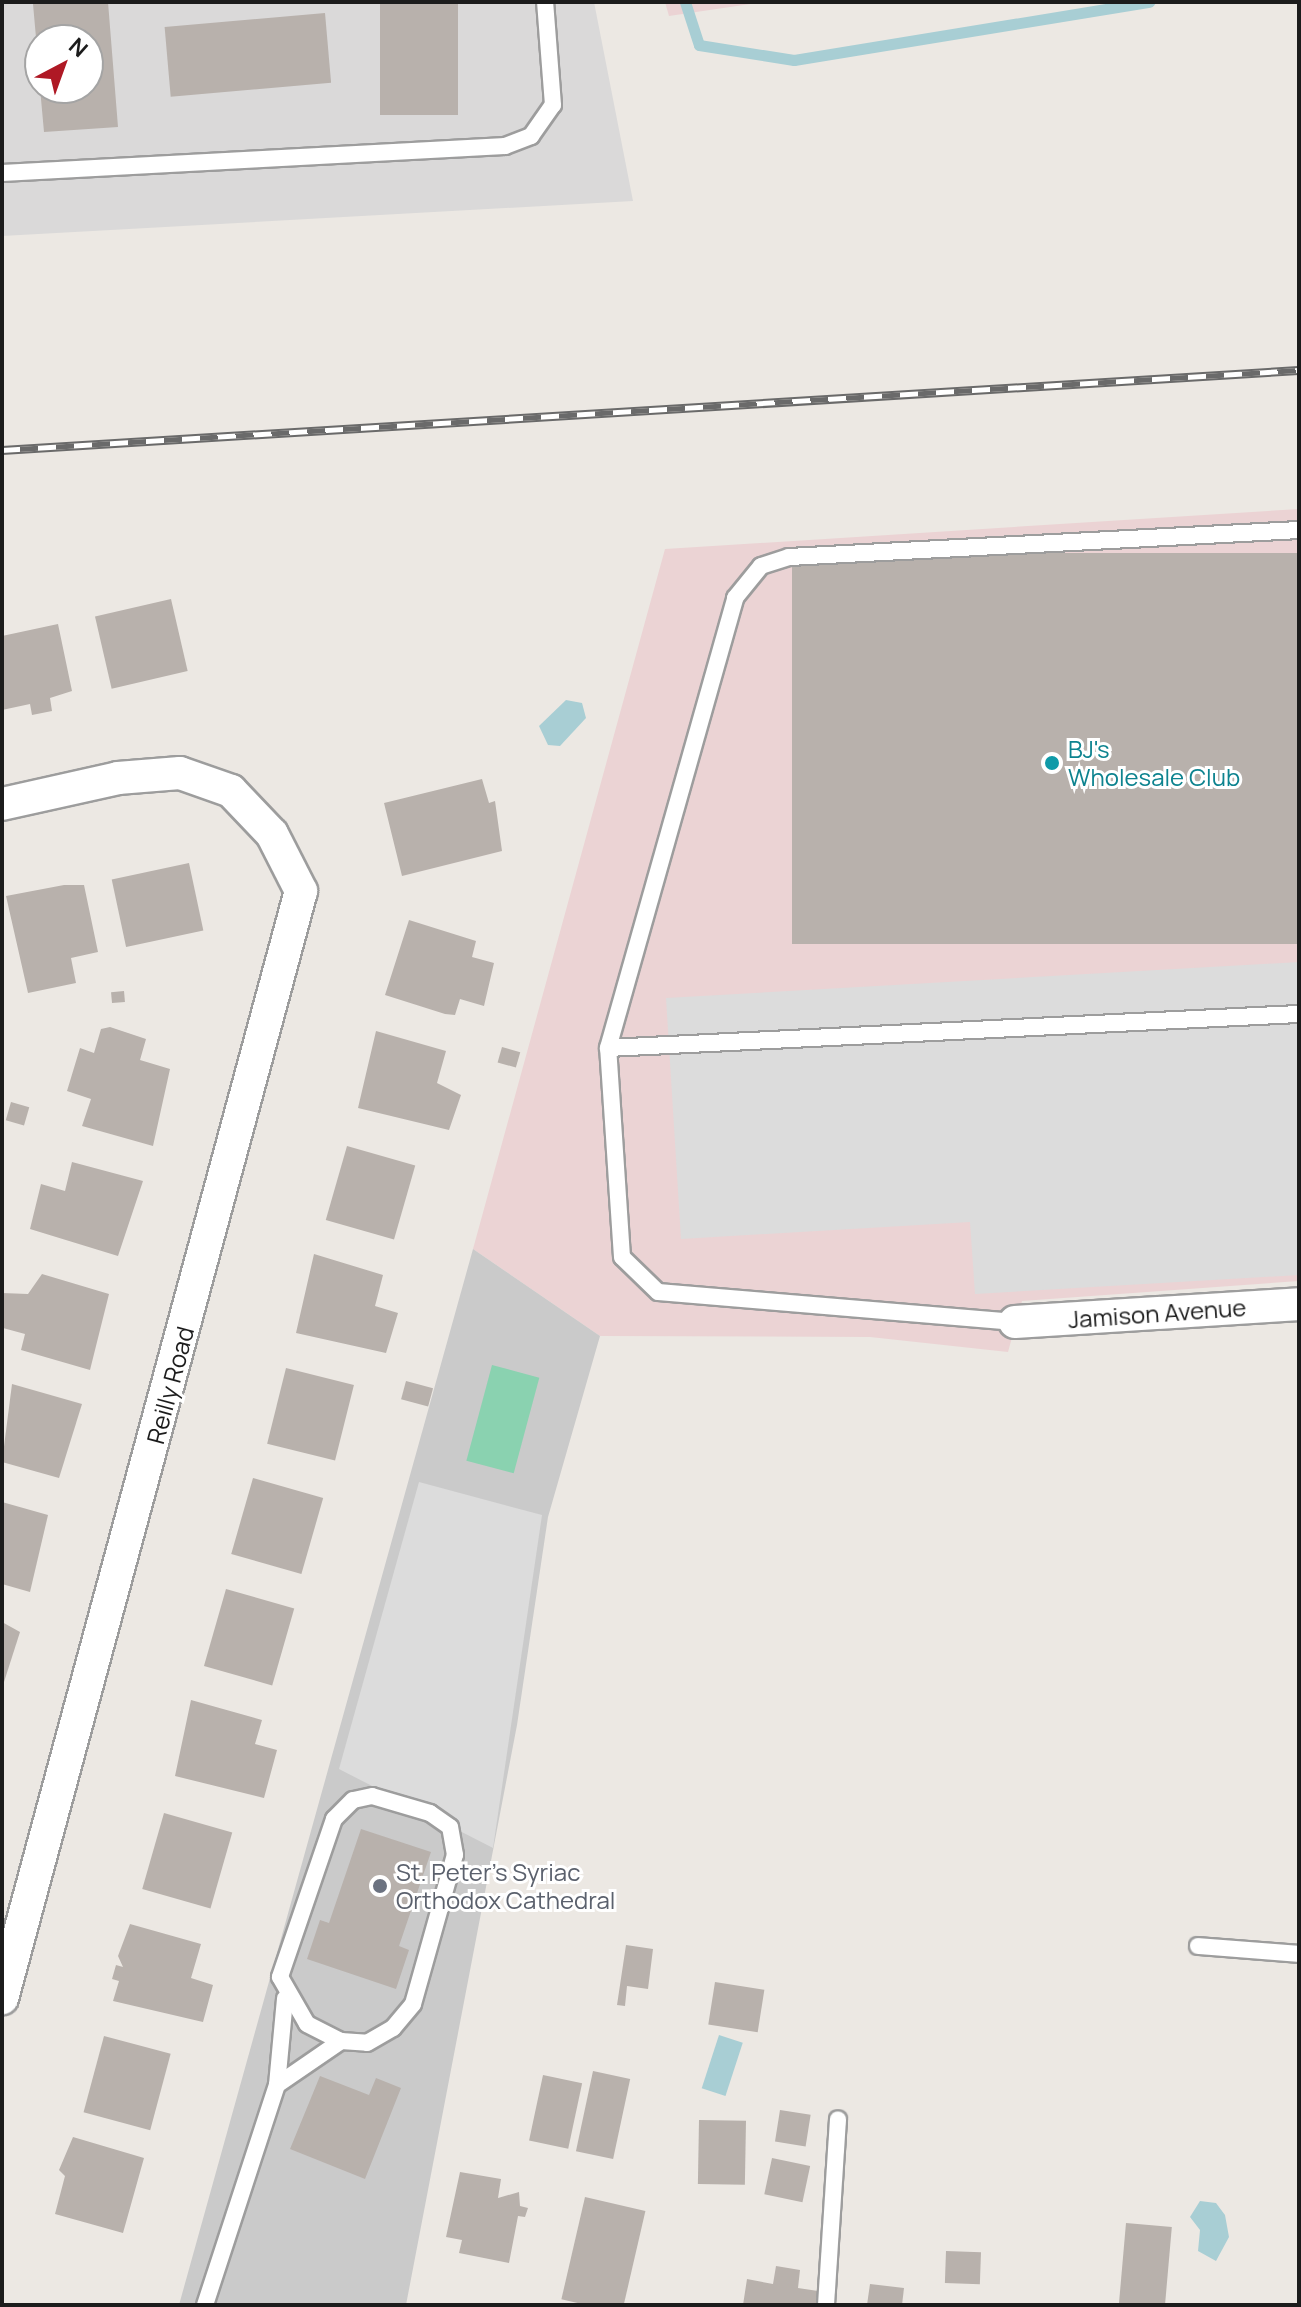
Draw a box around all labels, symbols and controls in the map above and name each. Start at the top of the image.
north arrow [24,24,104,104]
text: N [63,31,94,64]
place label: BJ's Wholesale Club [1068,735,1240,791]
marker: BJ's Wholesale Club [1043,754,1061,772]
street label: Jamison Avenue [1067,1292,1247,1334]
street label: Reilly Road [141,1323,199,1447]
place label: St. Peter's Syriac Orthodox Cathedral [396,1858,615,1914]
marker: St. Peter's Syriac Orthodox Cathedral [371,1877,389,1895]

